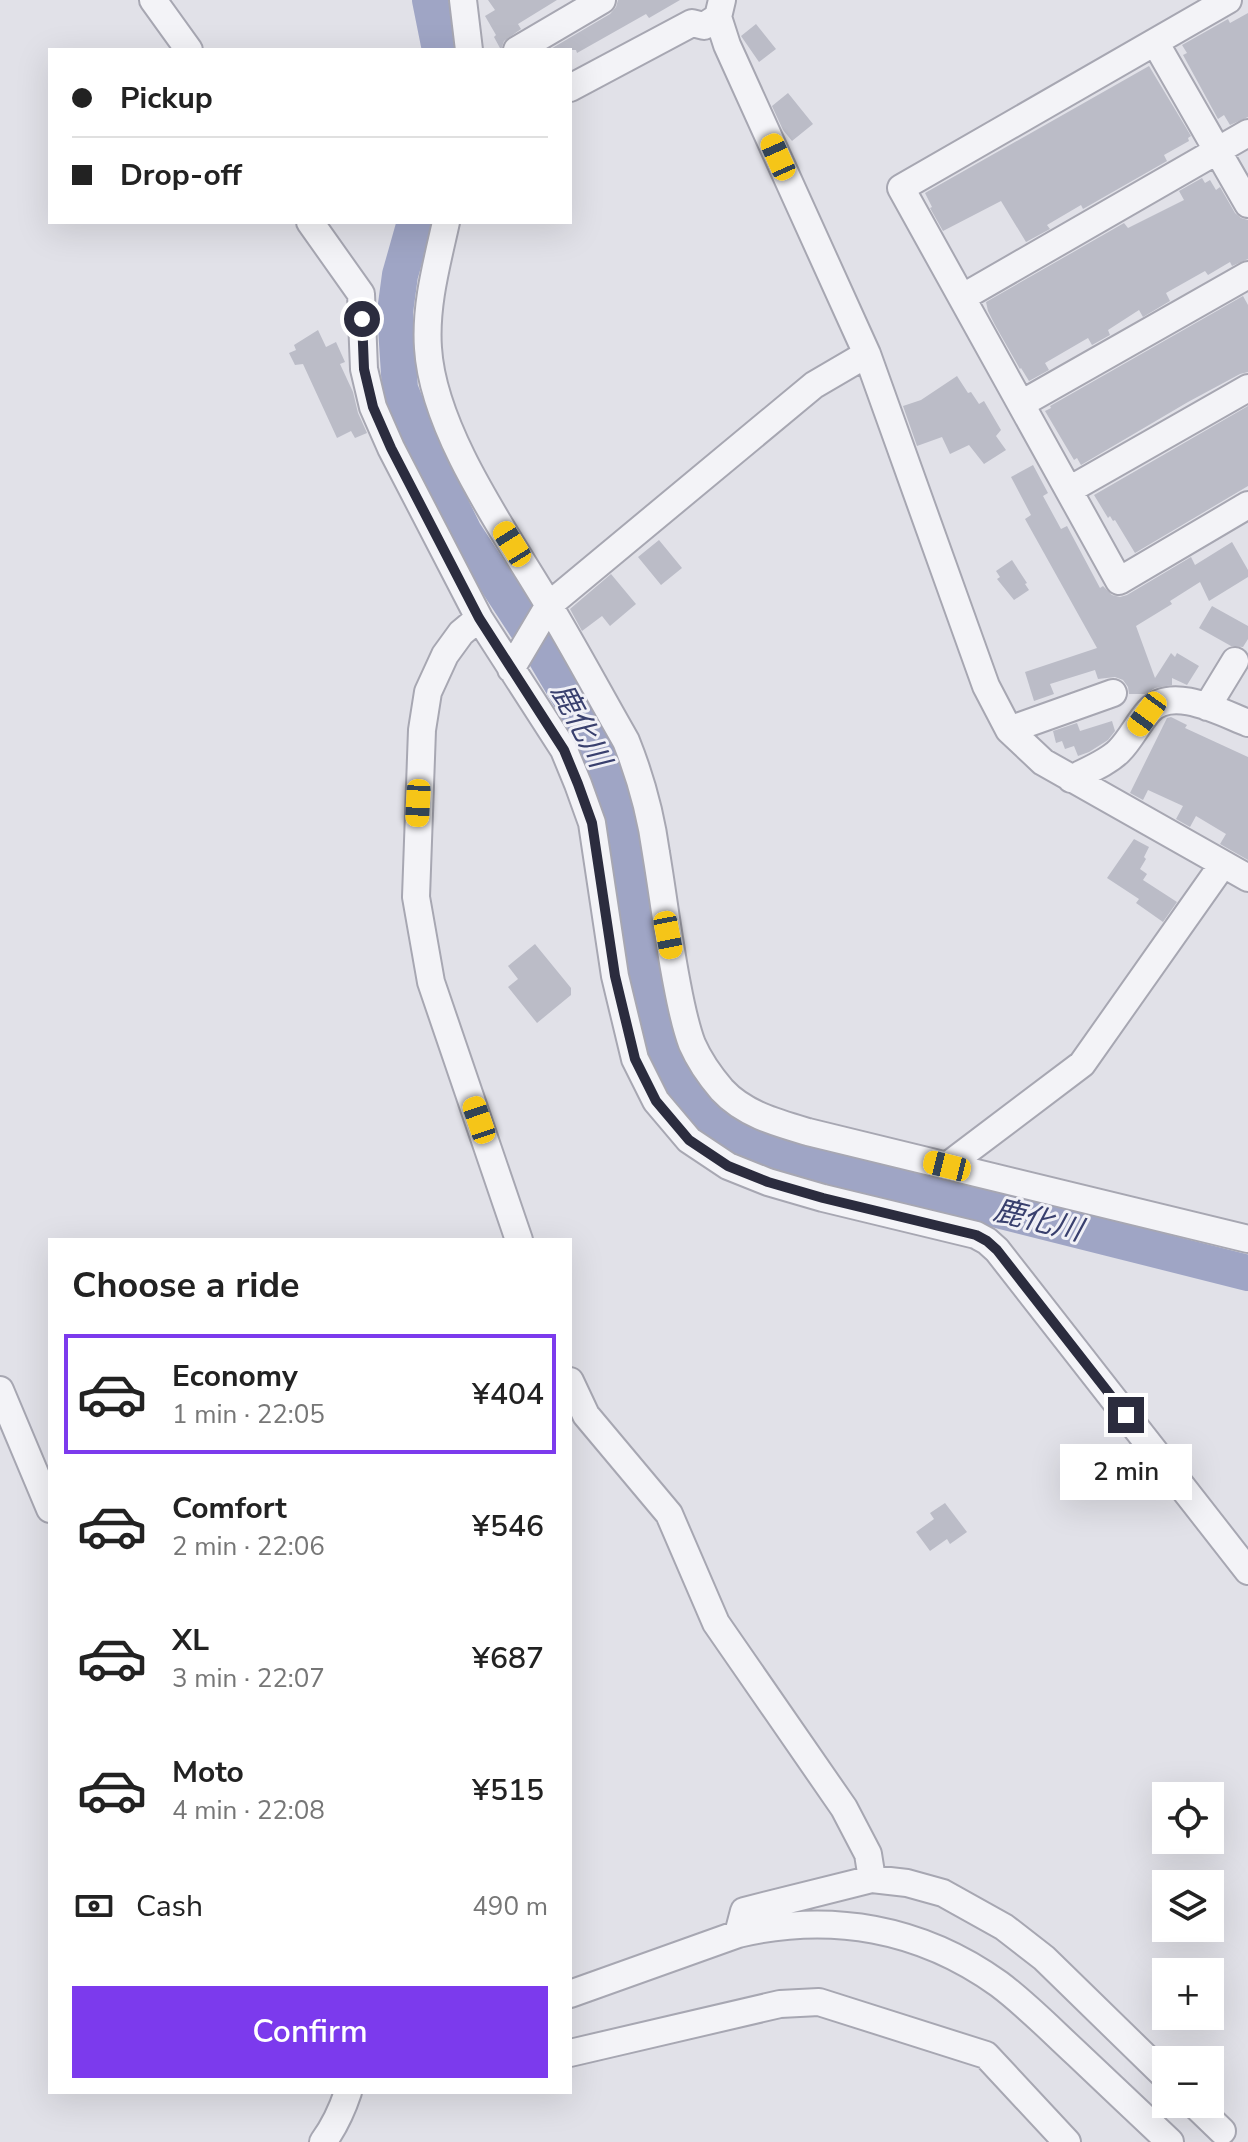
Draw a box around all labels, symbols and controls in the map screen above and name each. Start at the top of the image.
text: Pickup [120,78,213,119]
car [757,130,799,184]
text: Drop-off [120,155,242,196]
route start [344,301,380,337]
car [489,517,535,571]
water label: 鹿化川 [541,676,621,777]
car [1123,688,1171,740]
car [405,778,431,828]
car [652,909,684,961]
car [460,1093,498,1147]
car [921,1149,973,1183]
water label: 鹿化川 [989,1190,1089,1252]
text: Choose a ride [72,1261,300,1310]
text: Economy [172,1356,298,1397]
icon: car [76,1358,148,1430]
text: ¥404 [472,1374,544,1415]
text: 1 min · 22:05 [172,1397,325,1432]
route end [1108,1397,1144,1433]
callout: 2 min [1060,1443,1192,1499]
text: 2 min [1093,1454,1159,1489]
text: Comfort [172,1488,287,1529]
icon: car [76,1490,148,1562]
text: ¥546 [472,1506,544,1547]
text: 2 min · 22:06 [172,1529,325,1564]
text: XL [172,1620,209,1661]
icon: car [76,1622,148,1694]
text: ¥687 [472,1638,544,1679]
text: 3 min · 22:07 [172,1661,325,1696]
text: Moto [172,1752,244,1793]
icon: car [76,1754,148,1826]
text: ¥515 [472,1770,544,1811]
map controls [1152,1782,1224,2118]
button: locate [1152,1782,1224,1854]
text: 4 min · 22:08 [172,1793,325,1828]
button: layers [1152,1870,1224,1942]
icon: cash [72,1884,116,1928]
text: Cash [136,1886,203,1927]
text: 490 m [472,1889,548,1924]
button: + [1152,1958,1224,2030]
button: Confirm [72,1986,548,2078]
button: − [1152,2046,1224,2118]

